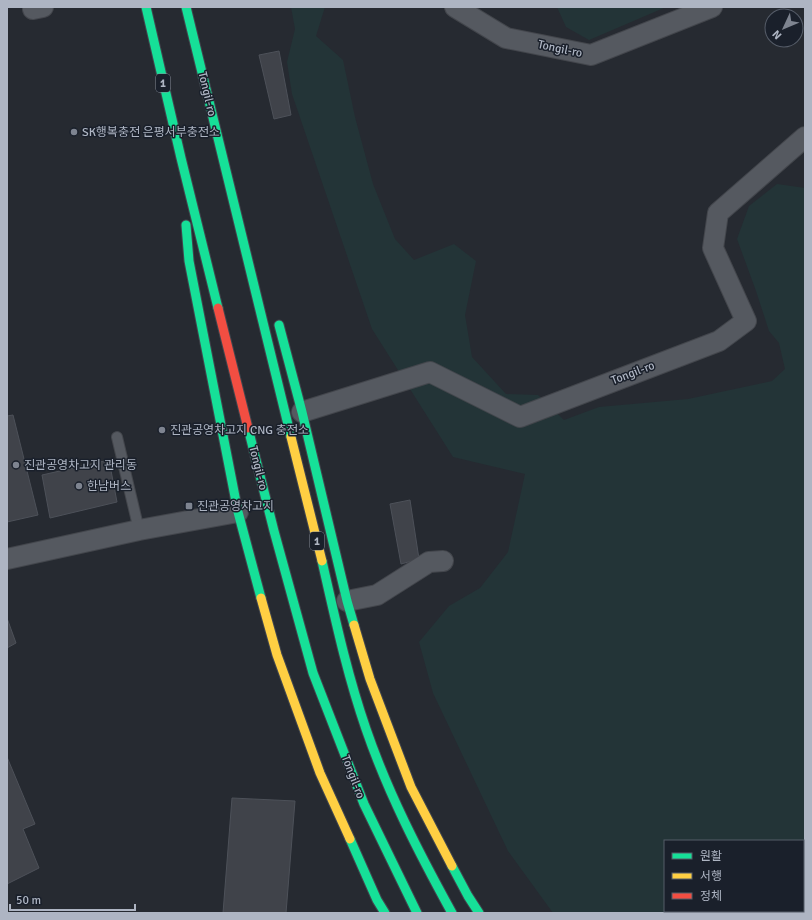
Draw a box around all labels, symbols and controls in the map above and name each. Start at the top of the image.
north arrow [764,8,804,48]
text: N [770,27,785,42]
street label: Tongil-ro [536,37,584,61]
street label: Tongil-ro [195,70,219,118]
road number: 1 [156,74,170,92]
place label: SK행복충전 은평서부충전소 [82,125,220,140]
marker: SK행복충전 은평서부충전소 [69,127,79,137]
street label: Tongil-ro [609,358,657,388]
place label: 진관공영차고지 CNG 충전소 [170,423,309,438]
marker: 진관공영차고지 CNG 충전소 [157,425,167,435]
street label: Tongil-ro [245,444,271,492]
place label: 진관공영차고지 관리동 [24,458,137,473]
marker: 진관공영차고지 관리동 [11,460,21,470]
place label: 한남버스 [87,479,131,494]
marker: 한남버스 [74,481,84,491]
place label: 진관공영차고지 [197,499,274,514]
marker: 진관공영차고지 [184,501,194,511]
road number: 1 [310,532,324,550]
street label: Tongil-ro [338,753,368,801]
legend [664,840,804,912]
text: 원활 [700,849,722,864]
text: 서행 [700,869,722,884]
scale bar [10,886,135,912]
text: 정체 [700,889,722,904]
text: 50 m [16,893,41,908]

